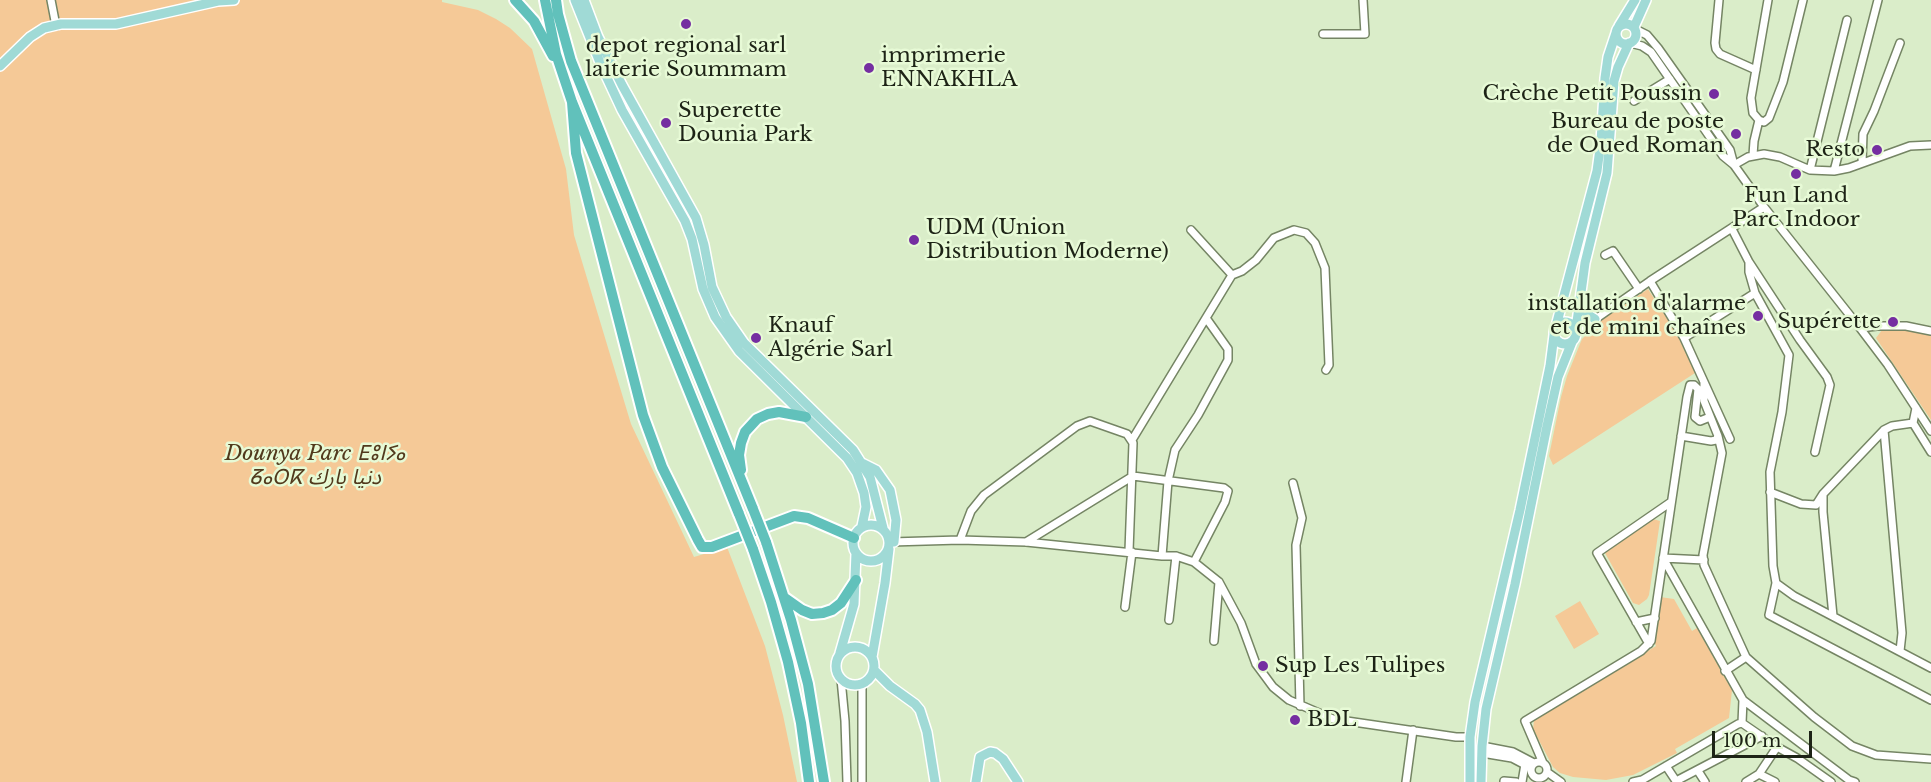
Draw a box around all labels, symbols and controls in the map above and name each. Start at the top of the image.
marker: depot regional sarl laiterie Soummam [679,17,693,31]
place label: depot regional sarl laiterie Soummam [585,33,787,83]
place label: imprimerie ENNAKHLA [881,43,1017,93]
marker: imprimerie ENNAKHLA [862,61,876,75]
place label: Crèche Petit Poussin [1482,81,1702,107]
marker: Crèche Petit Poussin [1707,87,1721,101]
place label: Superette Dounia Park [678,98,812,148]
place label: Bureau de poste de Oued Roman [1547,109,1724,159]
marker: Superette Dounia Park [659,116,673,130]
marker: Bureau de poste de Oued Roman [1729,127,1743,141]
place label: Resto [1805,137,1865,163]
marker: Resto [1870,143,1884,157]
marker: Fun Land Parc Indoor [1789,167,1803,181]
place label: Fun Land Parc Indoor [1732,183,1860,233]
place label: UDM (Union Distribution Moderne) [926,215,1169,265]
marker: UDM (Union Distribution Moderne) [907,233,921,247]
place label: installation d'alarme et de mini chaînes [1528,291,1746,341]
marker: installation d'alarme et de mini chaînes [1751,309,1765,323]
place label: Supérette [1777,309,1881,335]
place label: Knauf Algérie Sarl [768,313,893,363]
marker: Supérette [1886,315,1900,329]
marker: Knauf Algérie Sarl [749,331,763,345]
park label: Dounya Parc ⴹⵓⵏⵢⴰ ⵒⴰⵔⴽ دنيا بارك [225,441,405,491]
place label: Sup Les Tulipes [1275,653,1445,679]
marker: Sup Les Tulipes [1256,659,1270,673]
place label: BDL [1307,707,1357,733]
marker: BDL [1288,713,1302,727]
scale bar [1715,719,1816,757]
text: 100 m [1723,730,1781,752]

